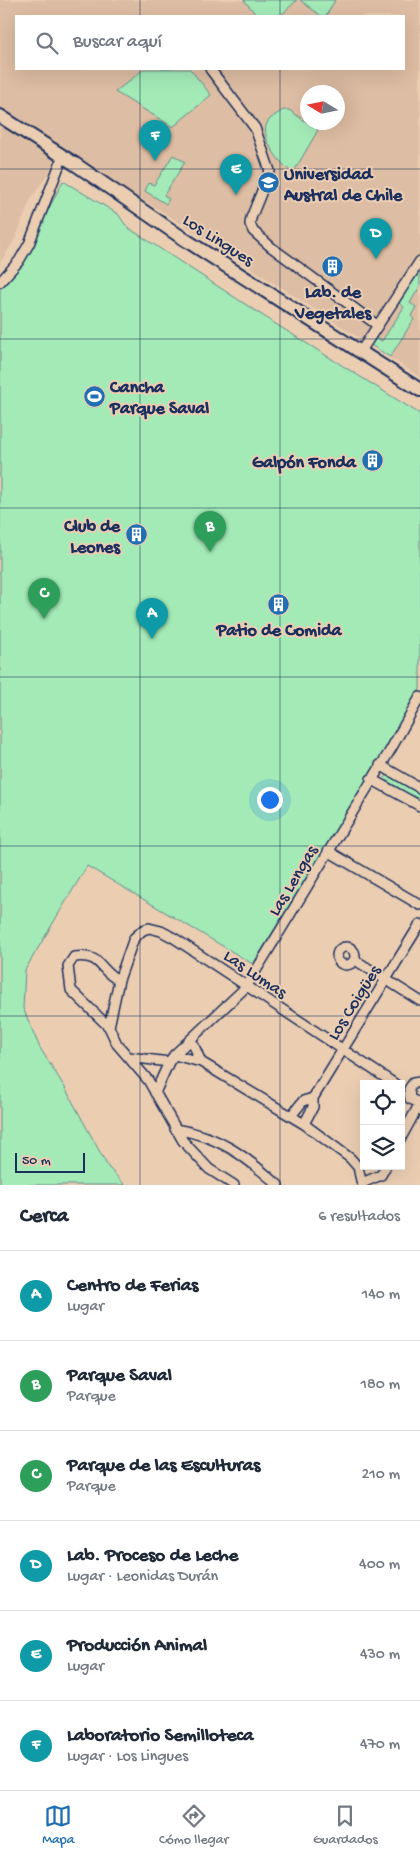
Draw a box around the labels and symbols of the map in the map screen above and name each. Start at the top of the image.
north arrow [300,85,345,130]
pin: F [139,120,171,161]
pin: E [220,154,252,195]
place label: Universidad Austral de Chile [283,165,403,207]
school or university icon: Universidad Austral de Chile [256,171,280,195]
street label: Los Lingues [178,210,258,273]
pin: D [360,218,392,259]
building icon: Lab. de Vegetales [321,254,345,278]
place label: Lab. de Vegetales [294,283,372,325]
place label: Cancha Parque Saval [109,378,209,420]
sports icon: Cancha Parque Saval [82,384,106,408]
building icon: Galpón Fonda [360,449,384,473]
place label: Galpón Fonda [252,453,357,474]
pin: B [194,511,226,552]
place label: Club de Leones [63,517,121,559]
building icon: Club de Leones [124,523,148,547]
pin: C [28,578,60,619]
building icon: Patio de Comida [267,592,291,616]
pin: A [136,598,168,639]
place label: Patio de Comida [215,621,343,642]
your location [257,787,283,813]
street label: Las Lengas [265,841,324,920]
street label: Las Lumas [219,946,291,1005]
street label: Los Coigües [324,961,387,1045]
scale bar [15,1150,85,1173]

